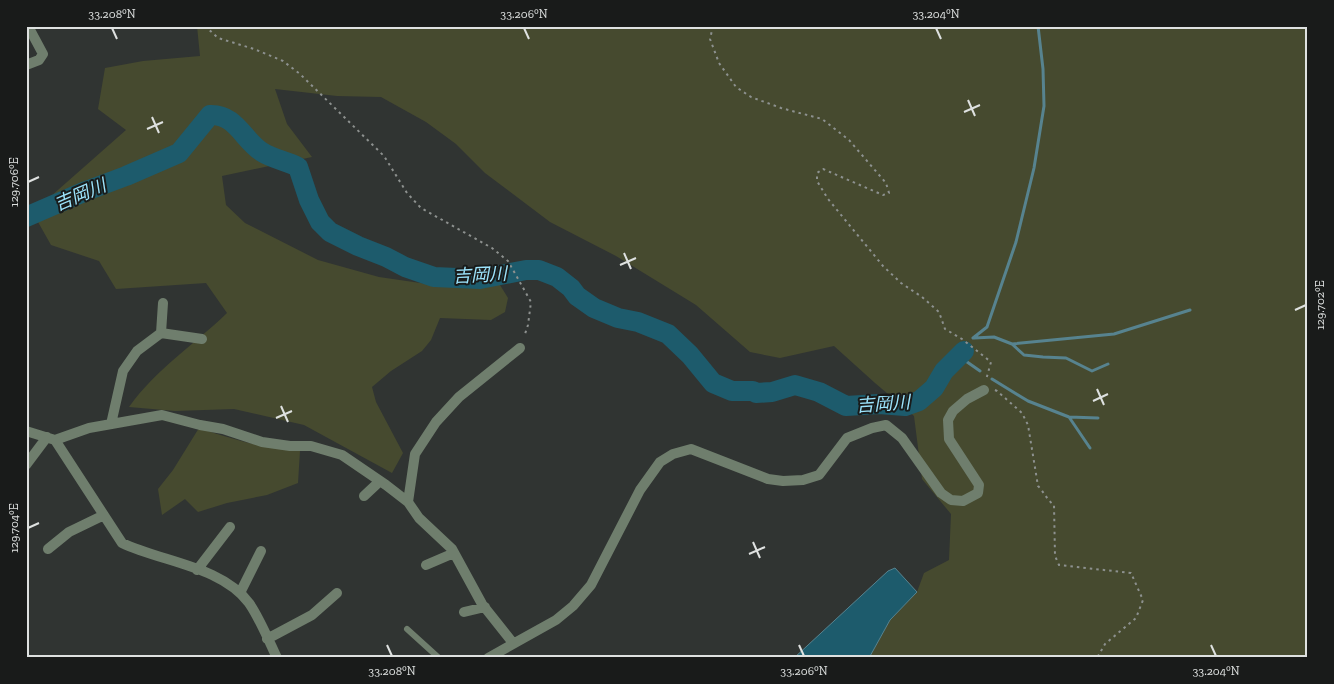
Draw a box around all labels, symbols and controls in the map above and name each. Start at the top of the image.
text: 33.208°N [88,7,136,21]
text: 33.206°N [500,7,548,21]
text: 33.204°N [912,7,960,21]
text: 129.706°E [7,157,21,207]
water label: 吉岡川 [51,174,111,216]
water label: 吉岡川 [452,262,510,287]
text: 129.702°E [1313,280,1327,330]
water label: 吉岡川 [855,391,913,417]
text: 129.704°E [7,503,21,553]
text: 33.208°N [368,664,416,678]
text: 33.206°N [780,664,828,678]
text: 33.204°N [1192,664,1240,678]

